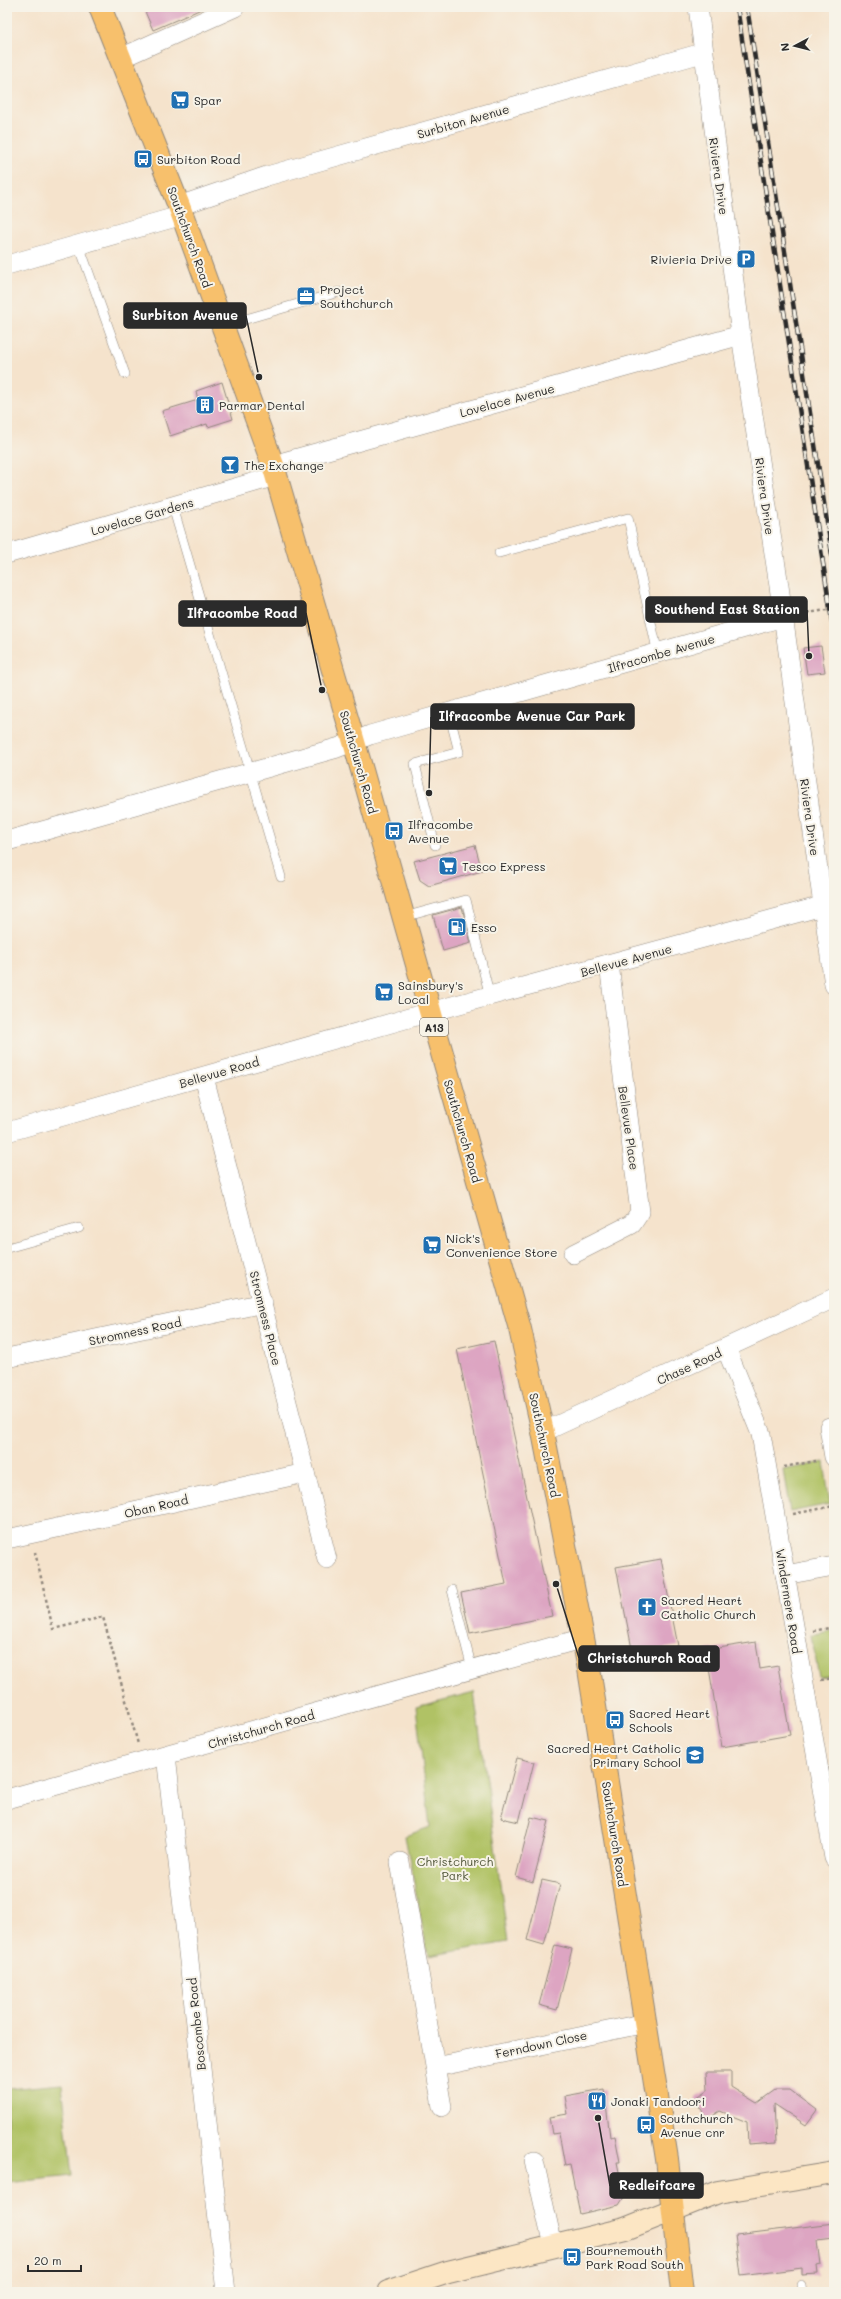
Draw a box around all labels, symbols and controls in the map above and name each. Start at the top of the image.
north arrow [775,26,815,66]
text: N [777,42,793,52]
supermarket icon: Spar [169,89,191,111]
place label: Spar [194,92,222,108]
street label: Surbiton Avenue [415,100,511,142]
street label: Riviera Drive [706,136,732,216]
bus stop icon: Surbiton Road [132,148,154,170]
place label: Surbiton Road [157,151,241,167]
street label: Southchurch Road [164,184,216,290]
parking icon: Rivieria Drive [735,248,757,270]
place label: Rivieria Drive [650,251,732,267]
place label: Project Southchurch [320,281,393,311]
office icon: Project Southchurch [295,285,317,307]
callout: Surbiton Avenue [124,303,246,328]
text: Surbiton Avenue [132,306,238,323]
street label: Lovelace Avenue [458,380,556,420]
building icon: Parmar Dental [194,394,216,416]
place label: Parmar Dental [219,397,305,413]
bar icon: The Exchange [219,454,241,476]
street label: Riviera Drive [752,456,778,536]
place label: The Exchange [244,457,324,473]
street label: Lovelace Gardens [89,494,195,538]
callout: Southend East Station [646,597,807,622]
text: Southend East Station [654,600,800,617]
callout: Ilfracombe Road [179,601,306,626]
text: Ilfracombe Road [187,604,297,621]
street label: Ilfracombe Avenue [606,630,716,676]
callout: Ilfracombe Avenue Car Park [431,704,634,729]
text: Ilfracombe Avenue Car Park [439,707,625,724]
street label: Southchurch Road [337,709,381,816]
street label: Riviera Drive [797,777,823,857]
place label: Ilfracombe Avenue [408,816,473,846]
bus stop icon: Ilfracombe Avenue [383,820,405,842]
supermarket icon: Tesco Express [437,855,459,877]
place label: Tesco Express [462,858,546,874]
fuel station icon: Esso [446,916,468,938]
place label: Esso [471,919,497,935]
street label: Bellevue Avenue [579,940,673,980]
place label: Sainsbury's Local [398,977,464,1007]
supermarket icon: Sainsbury's Local [373,981,395,1003]
road number: A13 [420,1018,448,1036]
street label: Bellevue Road [177,1053,261,1091]
street label: Southchurch Road [441,1078,485,1185]
street label: Bellevue Place [615,1085,643,1171]
place label: Nick's Convenience Store [446,1230,557,1260]
supermarket icon: Nick's Convenience Store [421,1234,443,1256]
street label: Stromness Place [247,1269,285,1367]
street label: Stromness Road [87,1313,183,1349]
street label: Chase Road [654,1344,724,1388]
street label: Southchurch Road [526,1391,564,1499]
street label: Oban Road [123,1491,190,1521]
street label: Windermere Road [773,1547,805,1655]
place label: Sacred Heart Catholic Church [661,1592,756,1622]
church icon: Sacred Heart Catholic Church [636,1596,658,1618]
callout: Christchurch Road [579,1646,719,1671]
text: Christchurch Road [587,1649,711,1666]
place label: Sacred Heart Schools [629,1705,710,1735]
street label: Christchurch Road [206,1706,316,1752]
bus stop icon: Sacred Heart Schools [604,1709,626,1731]
place label: Sacred Heart Catholic Primary School [547,1740,681,1770]
school or university icon: Sacred Heart Catholic Primary School [684,1744,706,1766]
street label: Southchurch Road [599,1780,631,1888]
park label: Christchurch Park [417,1853,493,1883]
street label: Boscombe Road [183,1977,209,2071]
street label: Ferndown Close [494,2026,588,2062]
restaurant icon: Jonaki Tandoori [586,2090,608,2112]
place label: Jonaki Tandoori [611,2093,705,2109]
place label: Southchurch Avenue cnr [660,2110,733,2140]
bus stop icon: Southchurch Avenue cnr [635,2114,657,2136]
callout: Redleifcare [610,2173,703,2198]
text: Redleifcare [619,2176,695,2193]
place label: Bournemouth Park Road South [586,2242,683,2272]
bus stop icon: Bournemouth Park Road South [561,2246,583,2268]
scale bar [28,2247,81,2273]
text: 20 m [34,2252,62,2268]

